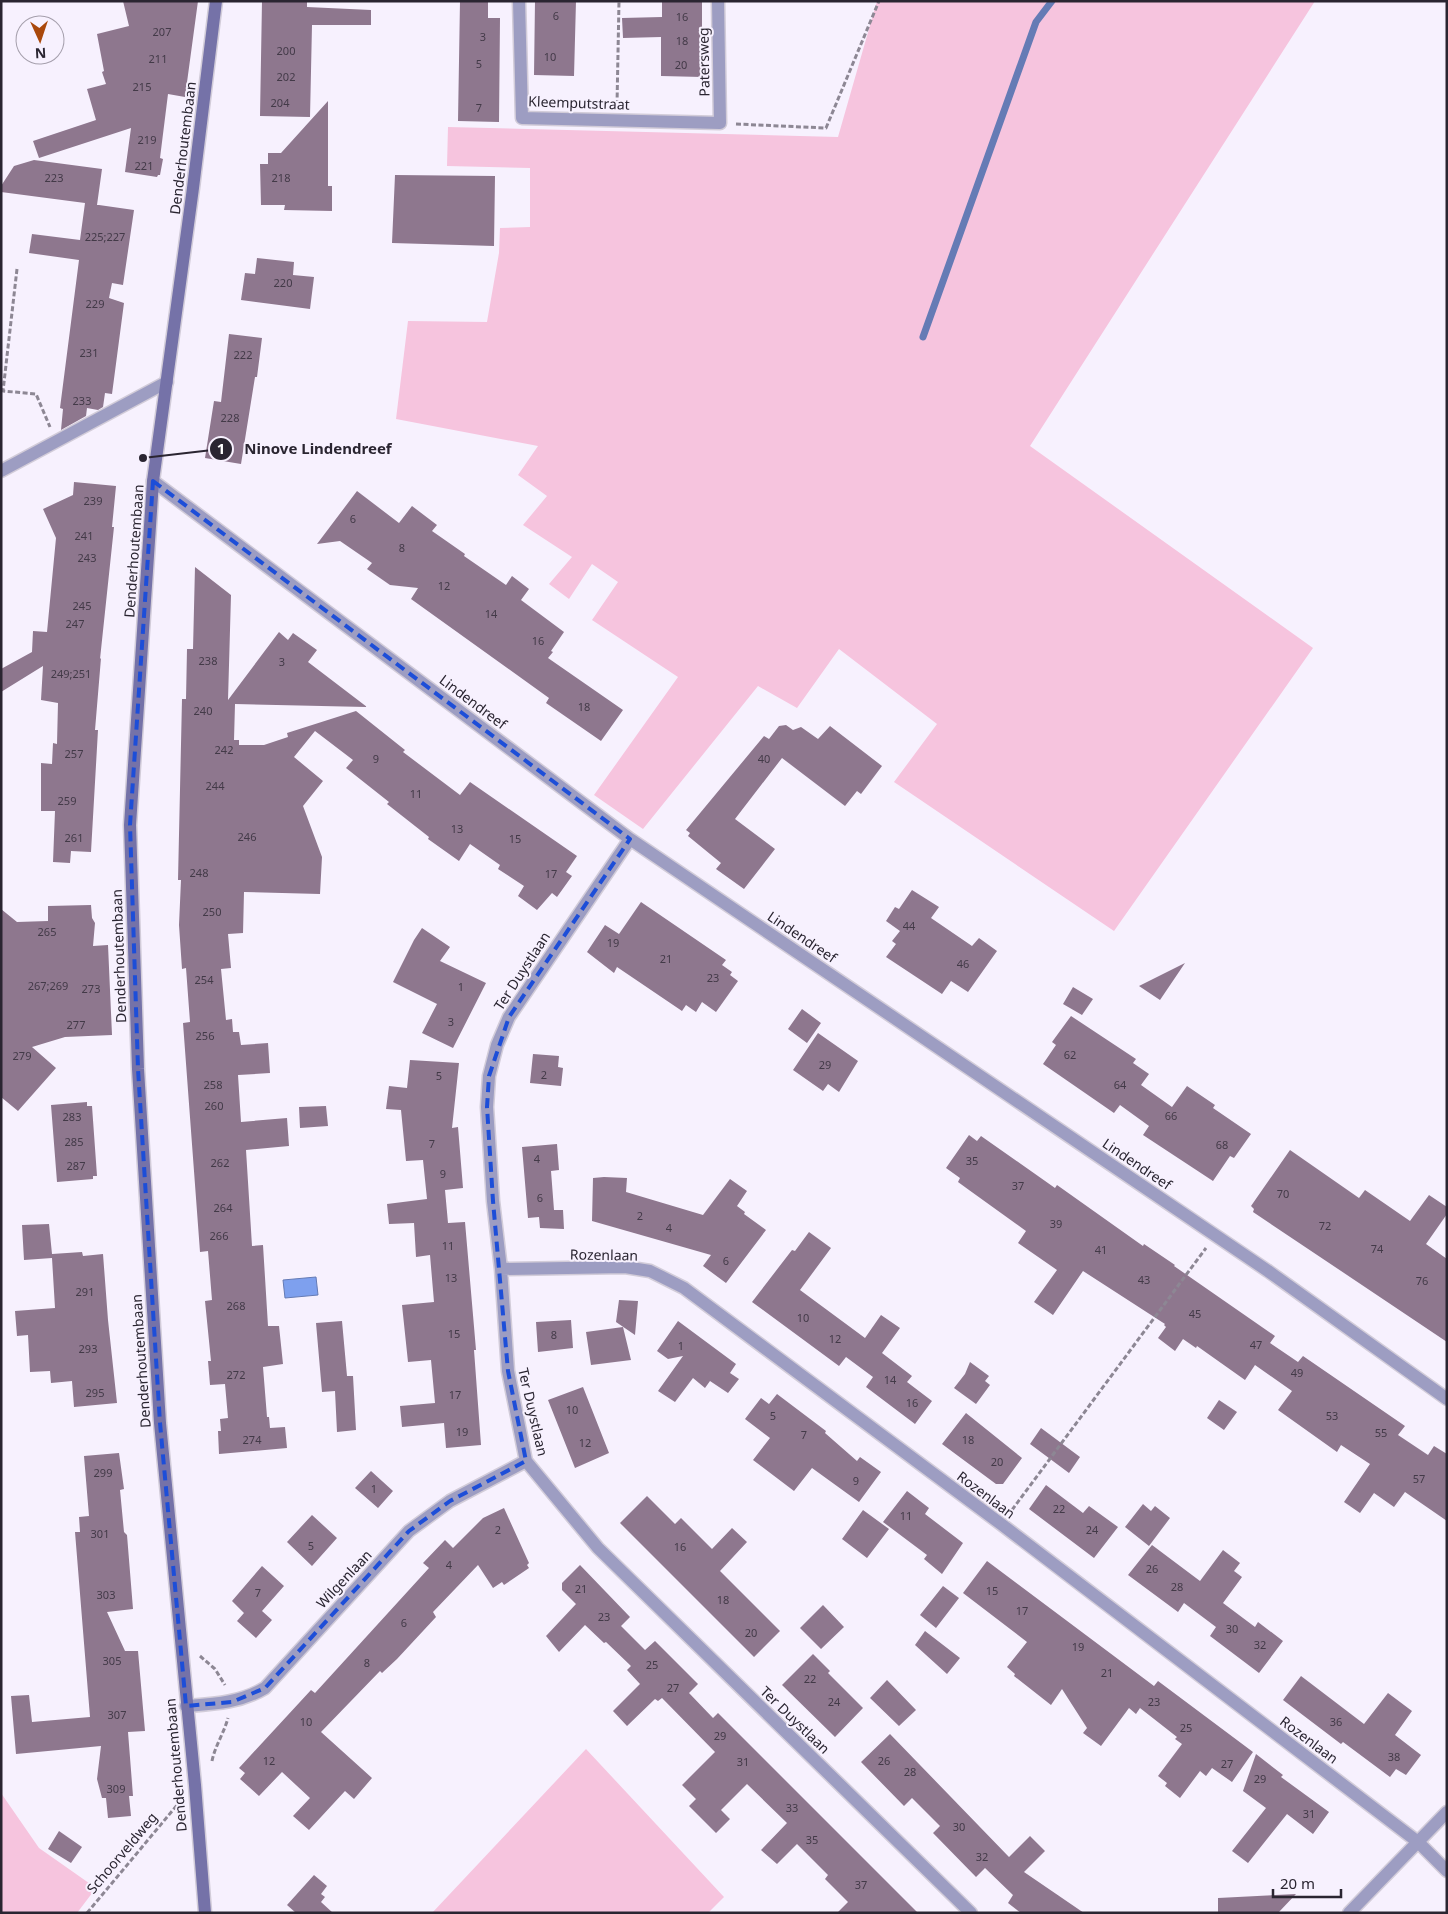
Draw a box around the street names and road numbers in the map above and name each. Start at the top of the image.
street label: Patersweg [693,27,714,97]
street label: Denderhoutembaan [165,80,200,216]
street label: Kleemputstraat [528,91,630,114]
street label: Denderhoutembaan [119,484,148,618]
street label: Lindendreef [436,670,512,734]
street label: Denderhoutembaan [107,889,130,1023]
street label: Lindendreef [764,906,842,967]
street label: Ter Duystlaan [489,928,554,1014]
street label: Lindendreef [1099,1133,1177,1194]
street label: Rozenlaan [570,1244,638,1265]
street label: Denderhoutembaan [126,1294,155,1428]
street label: Ter Duystlaan [514,1366,553,1458]
street label: Rozenlaan [953,1467,1019,1523]
street label: Wilgenlaan [312,1545,376,1612]
street label: Ter Duystlaan [756,1682,834,1758]
street label: Denderhoutembaan [160,1698,191,1833]
street label: Rozenlaan [1276,1712,1342,1768]
street label: Schoorveldweg [82,1808,161,1897]

